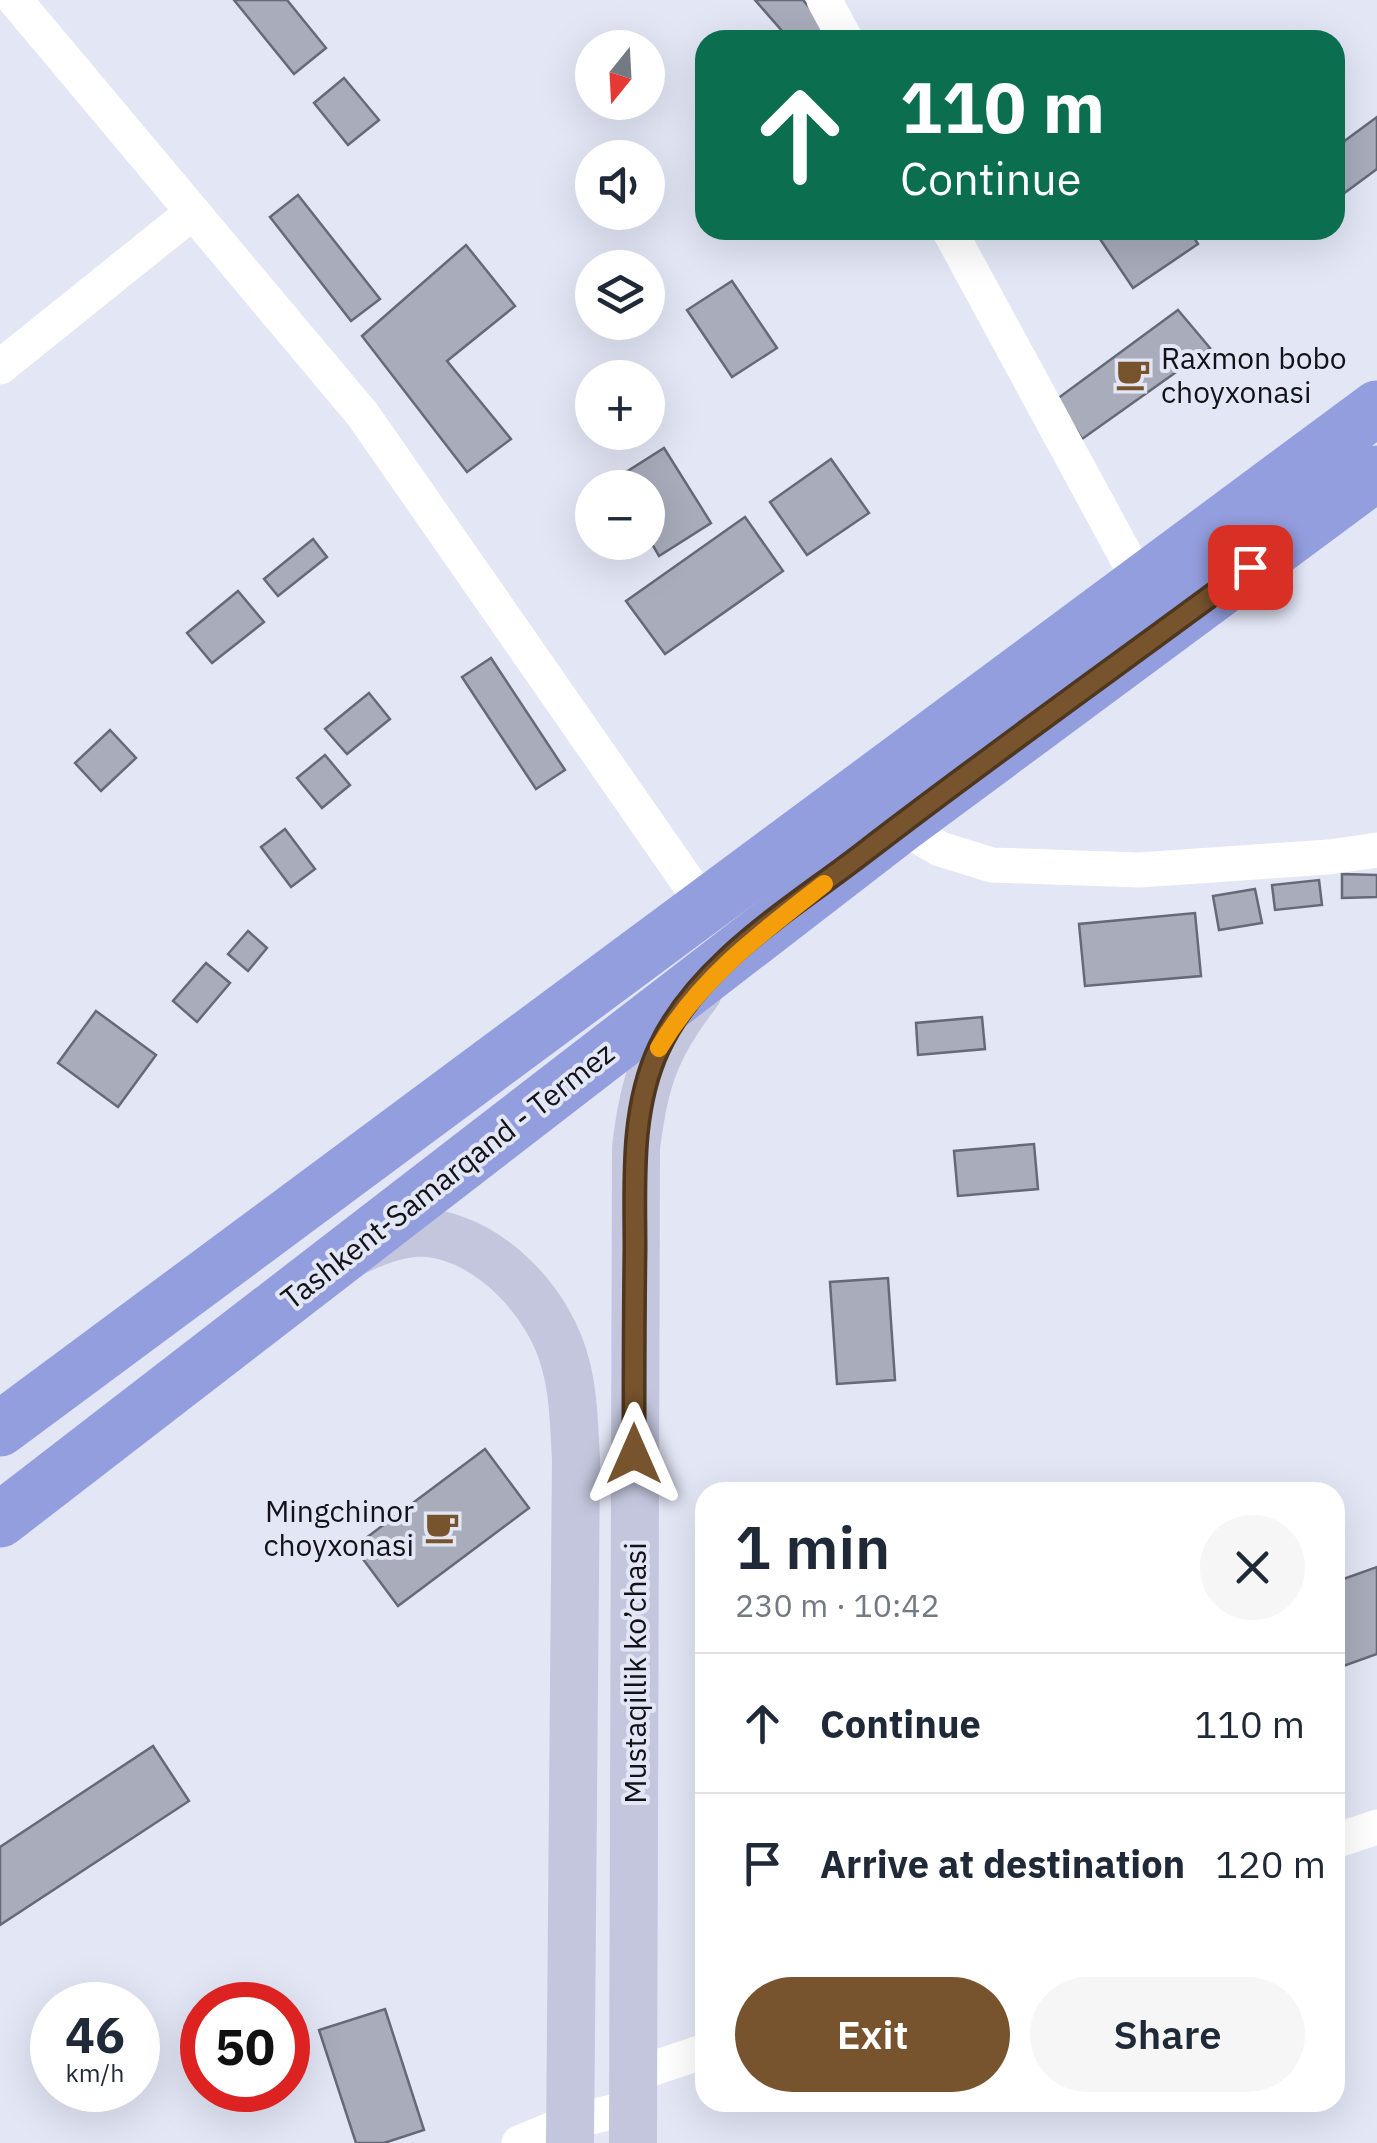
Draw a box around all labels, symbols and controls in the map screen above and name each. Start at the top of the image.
north arrow [575,30,665,120]
map controls [575,30,665,560]
text: 110 m [900,61,1105,152]
icon: ahead [735,70,865,200]
button: sound [575,140,665,230]
text: Continue [900,149,1082,207]
button: layers [575,250,665,340]
place label: Raxmon bobo choyxonasi [1161,338,1347,411]
cafe icon: Raxmon bobo choyxonasi [1114,355,1152,393]
button: + [575,360,665,450]
button: − [575,470,665,560]
pin [1208,525,1293,610]
icon: arrive [1223,540,1278,595]
street label: Tashkent-Samarqand - Termez [272,1033,622,1317]
position arrow [582,1402,686,1506]
place label: Mingchinor choyxonasi [263,1491,414,1564]
text: 1 min [735,1507,890,1586]
cafe icon: Mingchinor choyxonasi [423,1508,461,1546]
button: close [1200,1515,1305,1620]
street label: Mustaqillik ko’chasi [615,1542,654,1804]
text: 230 m · 10:42 [735,1584,940,1626]
icon: ahead [735,1696,790,1751]
text: Continue [820,1699,981,1748]
text: 110 m [1194,1699,1305,1748]
icon: arrive [735,1836,790,1891]
text: Arrive at destination [820,1839,1185,1888]
text: 120 m [1215,1839,1326,1888]
button: Exit [735,1977,1010,2092]
button: Share [1030,1977,1305,2092]
speed limit sign: 50 [180,1982,310,2112]
text: 46 [65,2002,125,2067]
text: km/h [66,2056,124,2089]

